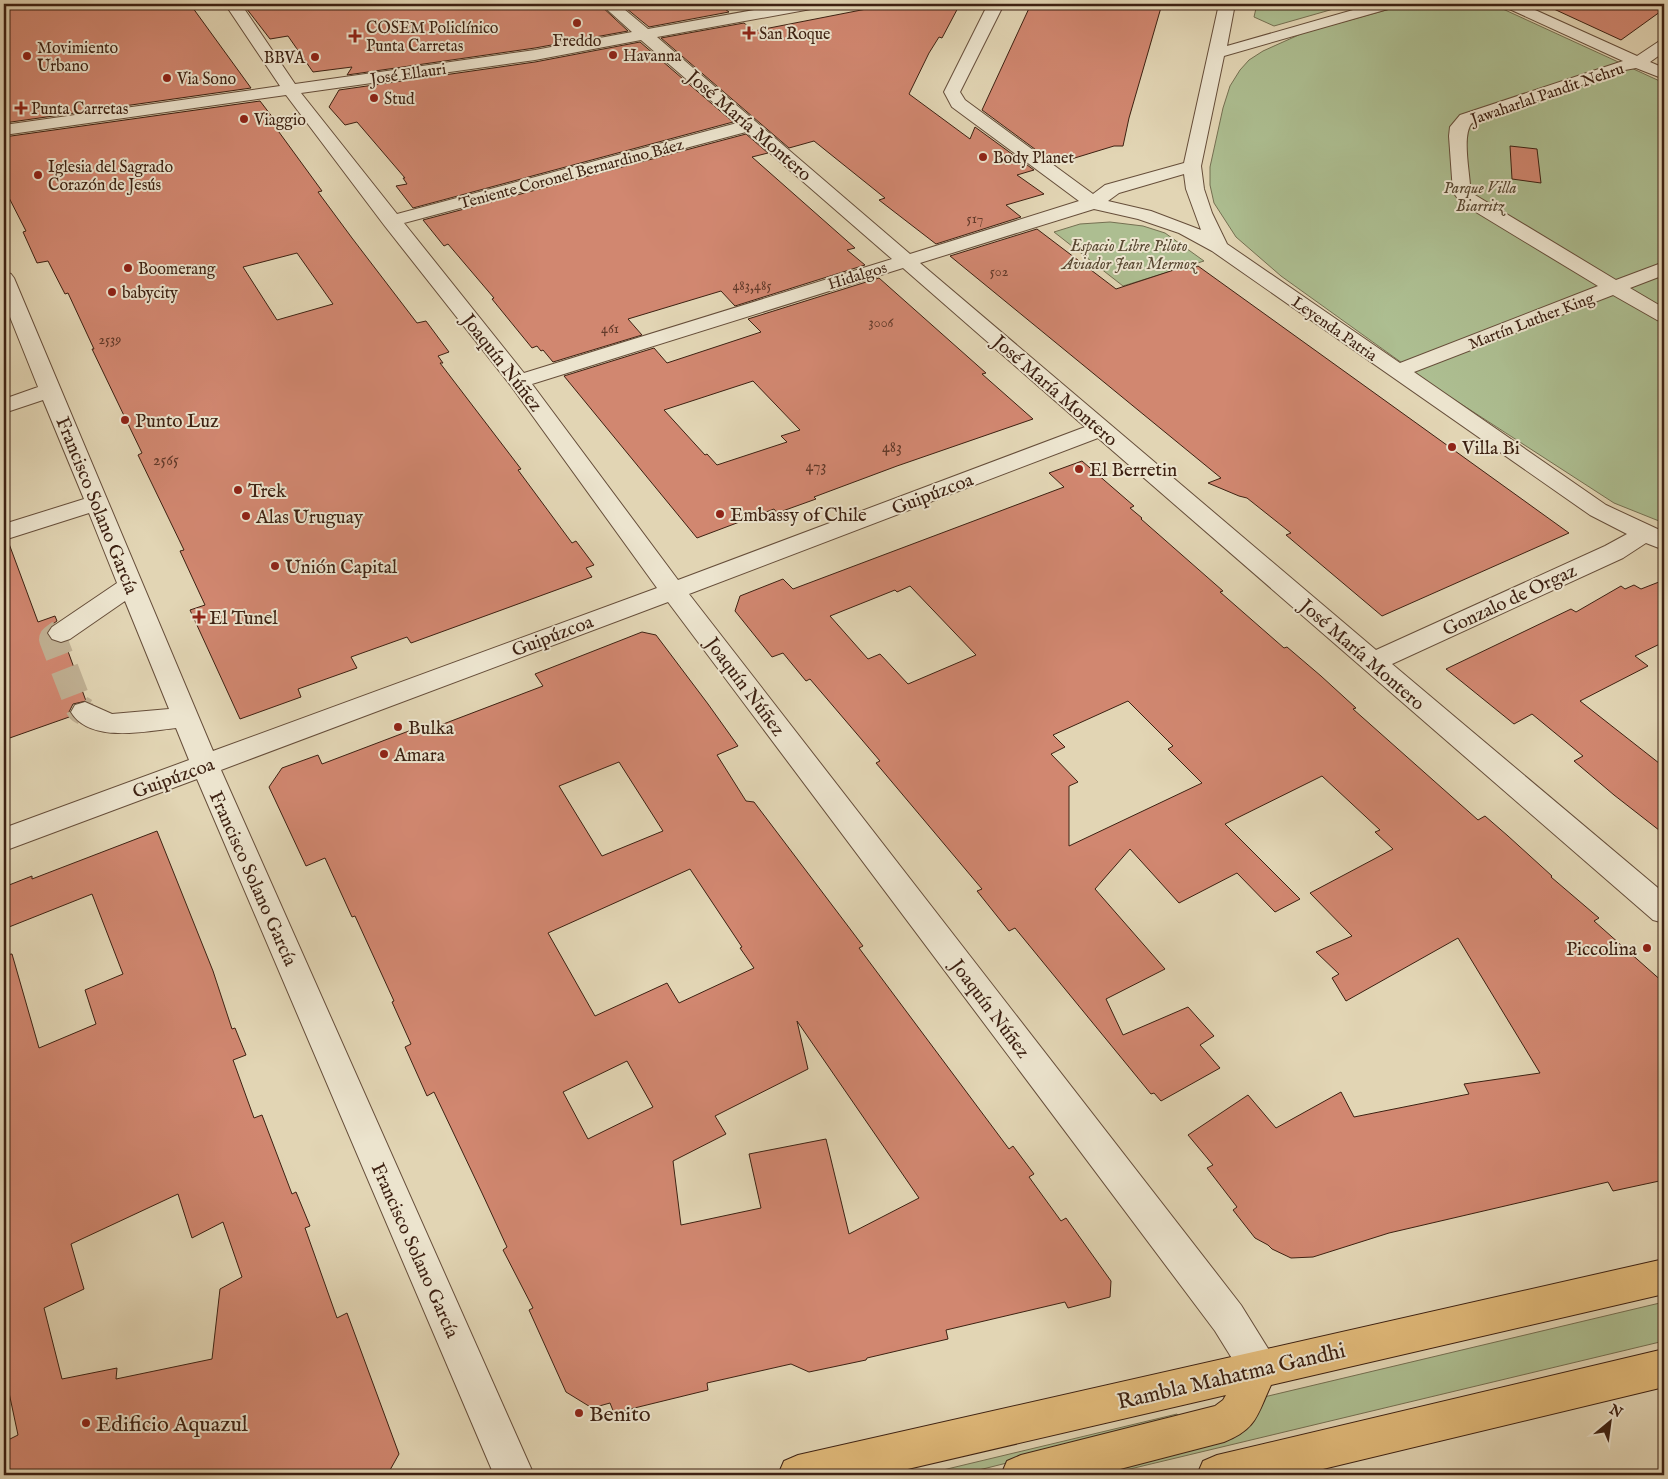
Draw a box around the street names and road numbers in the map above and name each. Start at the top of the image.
street label: Jawaharlal Pandit Nehru [1467,59,1627,131]
street label: José Ellauri [367,60,448,90]
street label: José María Montero [680,64,816,187]
street label: Teniente Coronel Bernardino Báez [457,135,686,215]
street label: Hidalgos [826,258,890,295]
street label: Martín Luther King [1466,289,1598,355]
street label: Leyenda Patria [1287,293,1381,367]
street label: Joaquín Núñez [454,308,547,417]
street label: José María Montero [986,329,1122,452]
street label: Francisco Solano García [50,414,143,599]
street label: Guipúzcoa [889,468,978,521]
street label: Gonzalo de Orgaz [1439,559,1581,642]
street label: José María Montero [1293,593,1429,716]
street label: Guipúzcoa [509,610,598,663]
street label: Joaquín Núñez [698,631,790,742]
street label: Guipúzcoa [129,753,219,805]
street label: Francisco Solano García [203,788,302,971]
street label: Joaquín Núñez [943,953,1035,1064]
street label: Francisco Solano García [365,1160,464,1343]
street label: Rambla Mahatma Gandhi [1115,1337,1348,1417]

